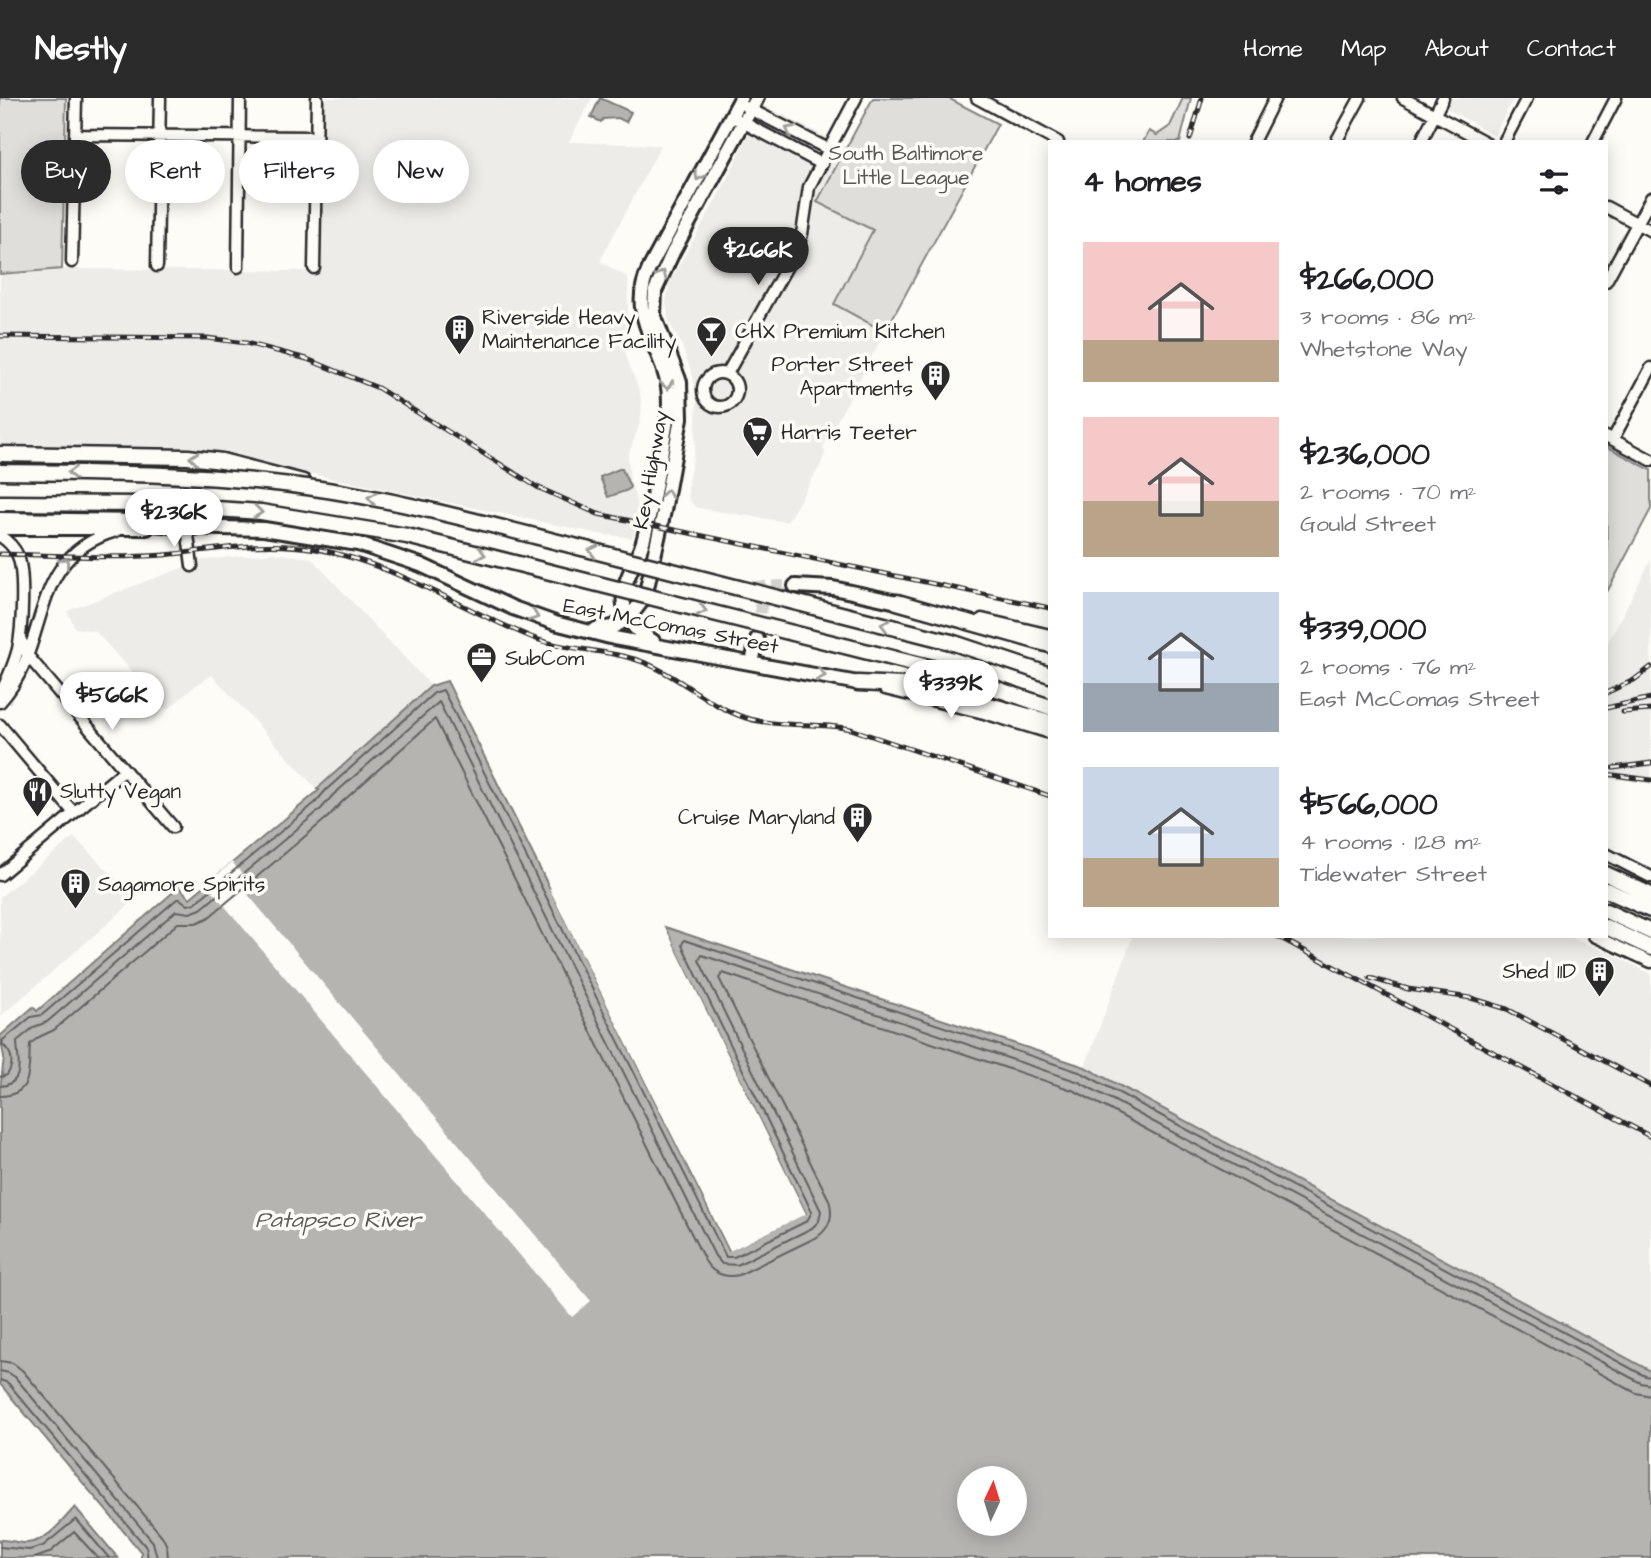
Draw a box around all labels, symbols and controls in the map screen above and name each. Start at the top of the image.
text: Nestly [35,26,127,72]
text: Home [1243,32,1303,66]
text: Map [1341,32,1386,66]
text: About [1424,32,1489,66]
text: Contact [1527,32,1616,66]
one-way arrow [785,125,797,139]
park label: South Baltimore Little League [829,139,983,194]
chip: Buy [21,140,111,203]
chip: Rent [125,140,225,203]
chip: Filters [239,140,359,203]
chip: New [373,140,469,203]
text: 4 homes [1083,161,1202,203]
icon: filters [1535,163,1573,201]
one-way arrow [693,169,707,181]
pin: $266K [709,228,807,287]
text: $266K [724,234,792,266]
text: $266,000 [1300,259,1434,301]
one-way arrow [654,270,668,282]
icon: home [1139,270,1223,354]
text: 3 rooms · 86 m² [1300,301,1476,333]
place label: Riverside Heavy Maintenance Facility [482,303,677,358]
building icon: Riverside Heavy Maintenance Facility [442,312,476,356]
bar icon: CHX Premium Kitchen [695,314,729,358]
place label: CHX Premium Kitchen [735,317,945,346]
text: Whetstone Way [1300,333,1468,365]
place label: Porter Street Apartments [772,350,914,404]
building icon: Porter Street Apartments [919,359,953,403]
one-way arrow [659,379,674,391]
street label: Key Highway [626,408,678,532]
supermarket icon: Harris Teeter [741,415,775,459]
place label: Harris Teeter [781,418,917,447]
text: $236,000 [1300,434,1430,476]
icon: home [1139,445,1223,529]
one-way arrow [188,450,200,465]
one-way arrow [67,465,77,481]
text: 2 rooms · 70 m² [1300,476,1476,508]
one-way arrow [659,489,674,500]
pin: $236K [125,490,223,549]
one-way arrow [366,491,378,506]
text: $236K [141,496,207,528]
one-way arrow [253,504,264,519]
text: Gould Street [1300,508,1436,540]
one-way arrow [587,545,599,559]
one-way arrow [475,546,487,560]
one-way arrow [57,558,69,571]
street label: East McComas Street [561,591,782,661]
one-way arrow [696,602,708,616]
one-way arrow [527,608,539,622]
text: $339,000 [1300,609,1426,651]
one-way arrow [879,619,891,633]
icon: home [1139,620,1223,704]
office icon: SubCom [465,641,499,685]
place label: SubCom [505,644,585,673]
text: 2 rooms · 76 m² [1300,651,1476,683]
pin: $339K [902,660,1000,720]
one-way arrow [815,667,827,682]
text: $339K [919,667,983,699]
pin: $566K [63,672,161,732]
text: $566K [76,679,148,711]
text: East McComas Street [1300,683,1539,715]
restaurant icon: Slutty Vegan [20,774,54,818]
place label: Slutty Vegan [60,777,181,808]
text: $566,000 [1300,784,1438,826]
icon: home [1139,795,1223,879]
building icon: Cruise Maryland [841,800,875,844]
place label: Cruise Maryland [678,803,835,834]
text: 4 rooms · 128 m² [1300,826,1481,858]
text: Tidewater Street [1300,858,1487,890]
building icon: Sagamore Spirits [58,867,92,911]
place label: Sagamore Spirits [98,870,265,901]
building icon: Shed 11D [1582,954,1616,998]
place label: Shed 11D [1503,957,1576,986]
water label: Patapsco River [255,1204,423,1236]
north arrow [957,1466,1027,1536]
map controls [957,1466,1027,1536]

